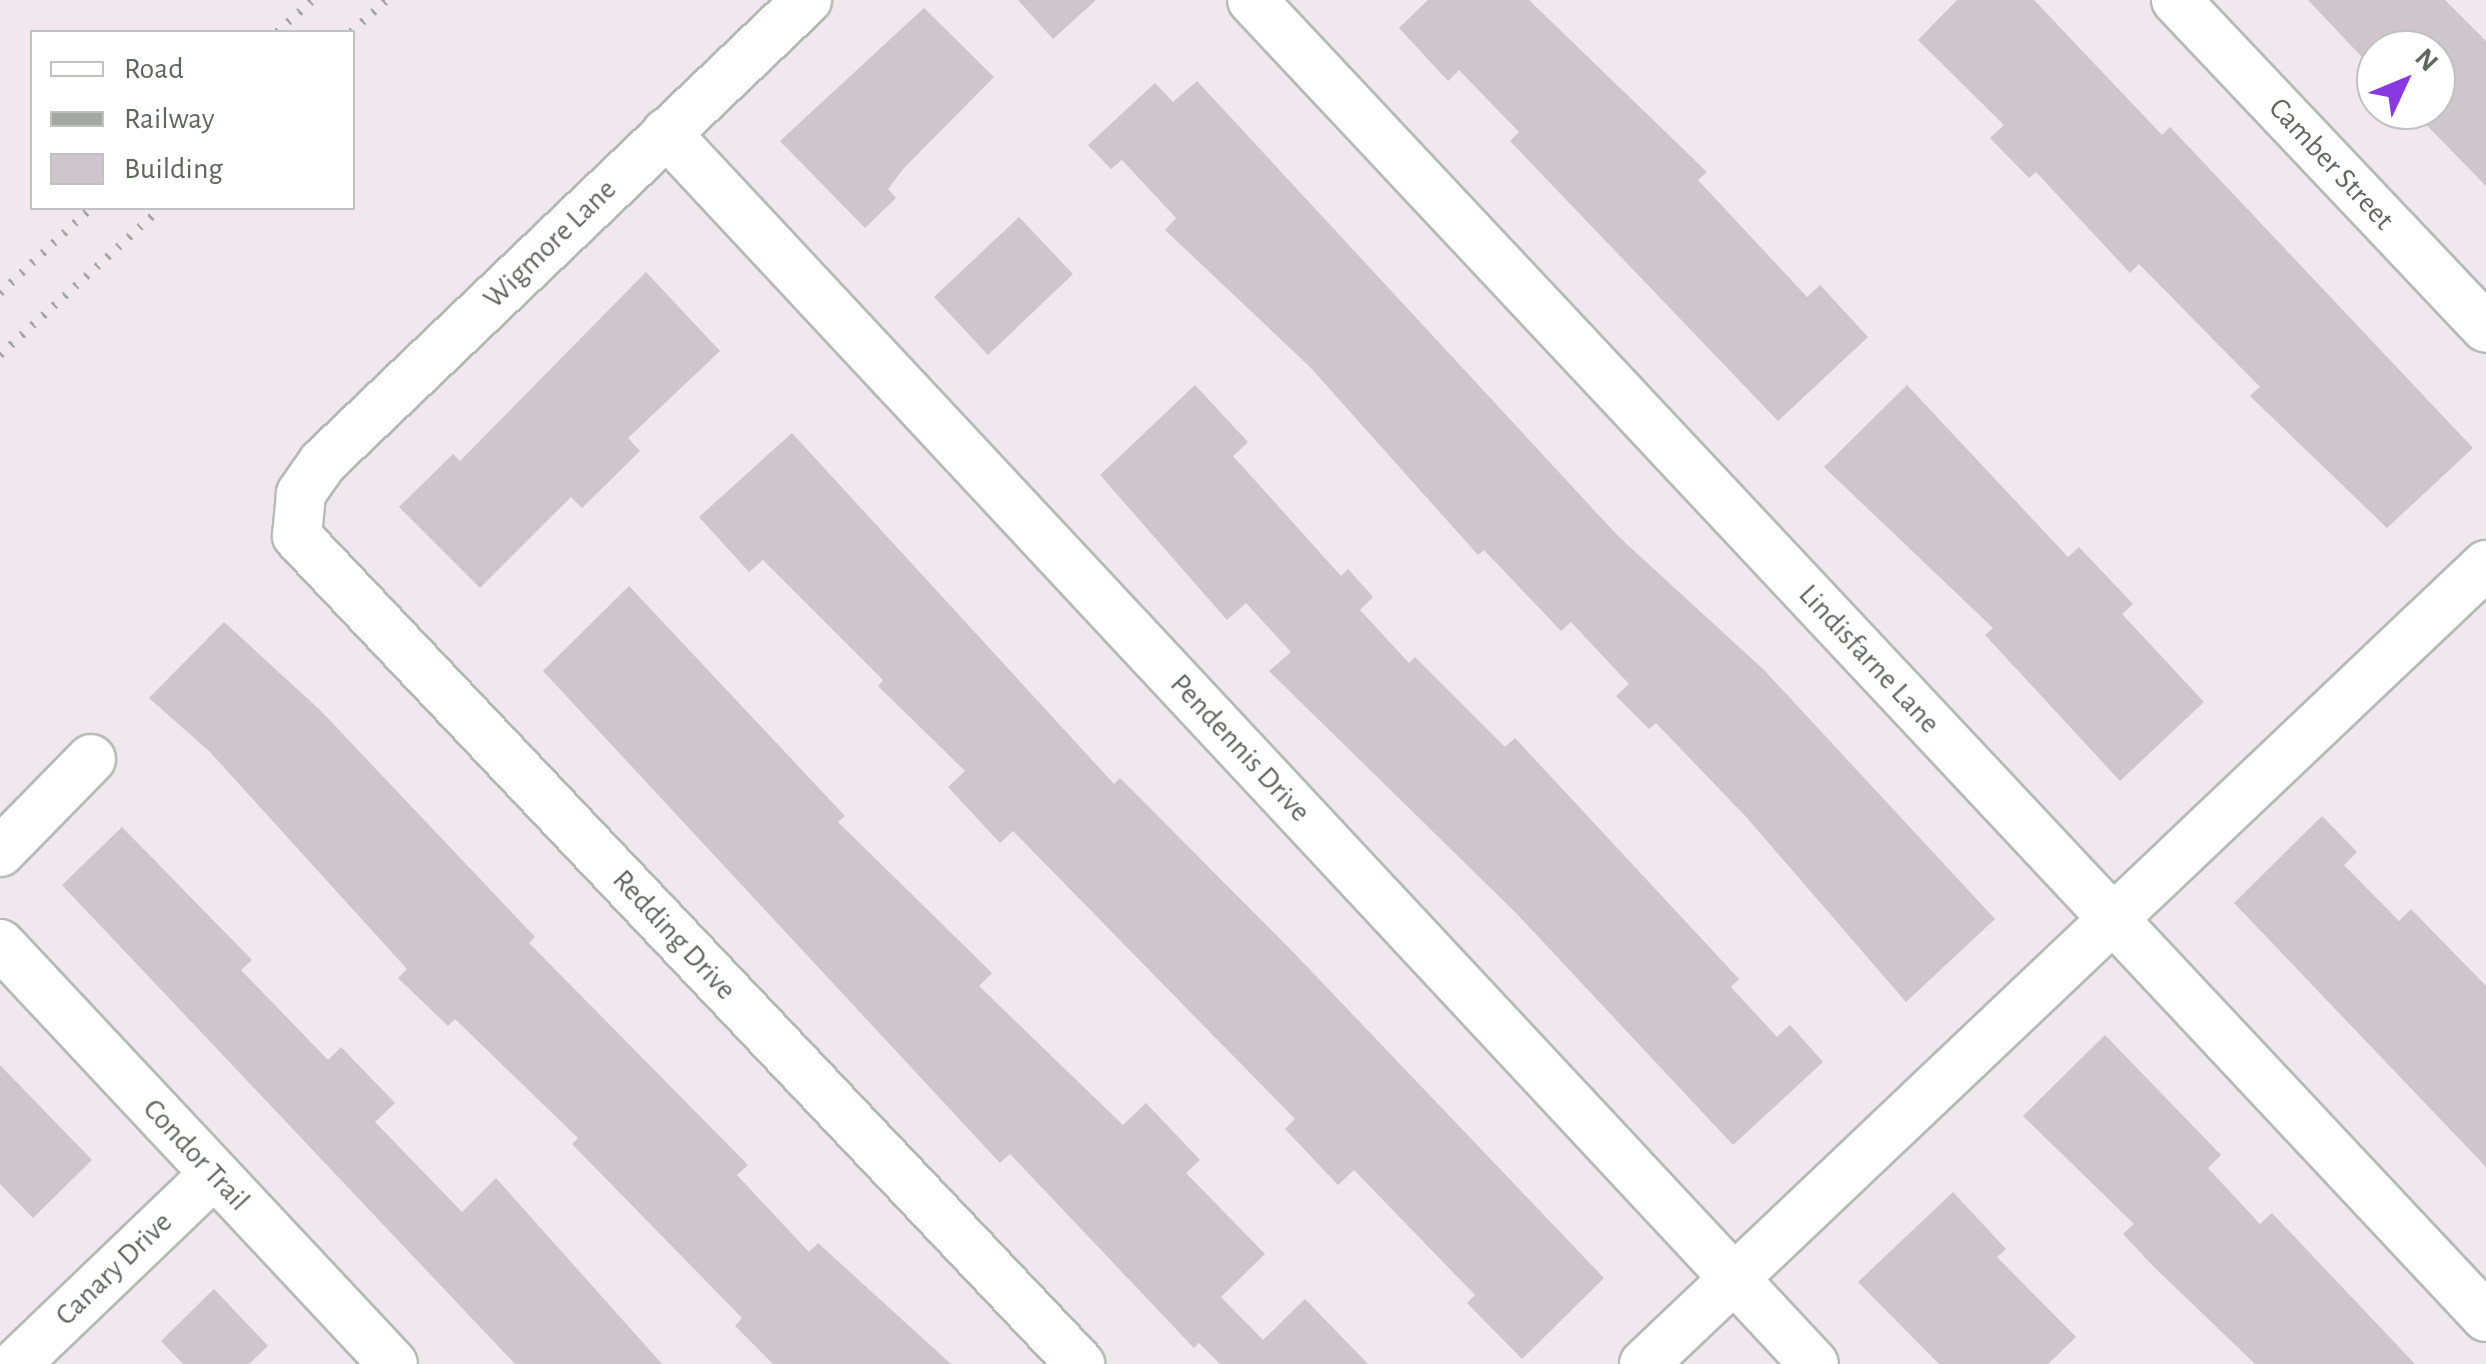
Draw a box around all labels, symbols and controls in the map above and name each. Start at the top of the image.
legend [30,30,355,210]
north arrow [2356,30,2456,130]
text: N [2409,44,2443,77]
text: Road [124,54,184,84]
street label: Camber Street [2261,90,2401,238]
text: Railway [124,104,215,134]
text: Building [124,154,223,184]
street label: Wigmore Lane [476,172,624,316]
street label: Lindisfarne Lane [1791,577,1947,741]
street label: Pendennis Drive [1162,666,1318,830]
street label: Redding Drive [605,862,743,1008]
street label: Condor Trail [135,1091,257,1219]
street label: Canary Drive [48,1205,180,1333]

